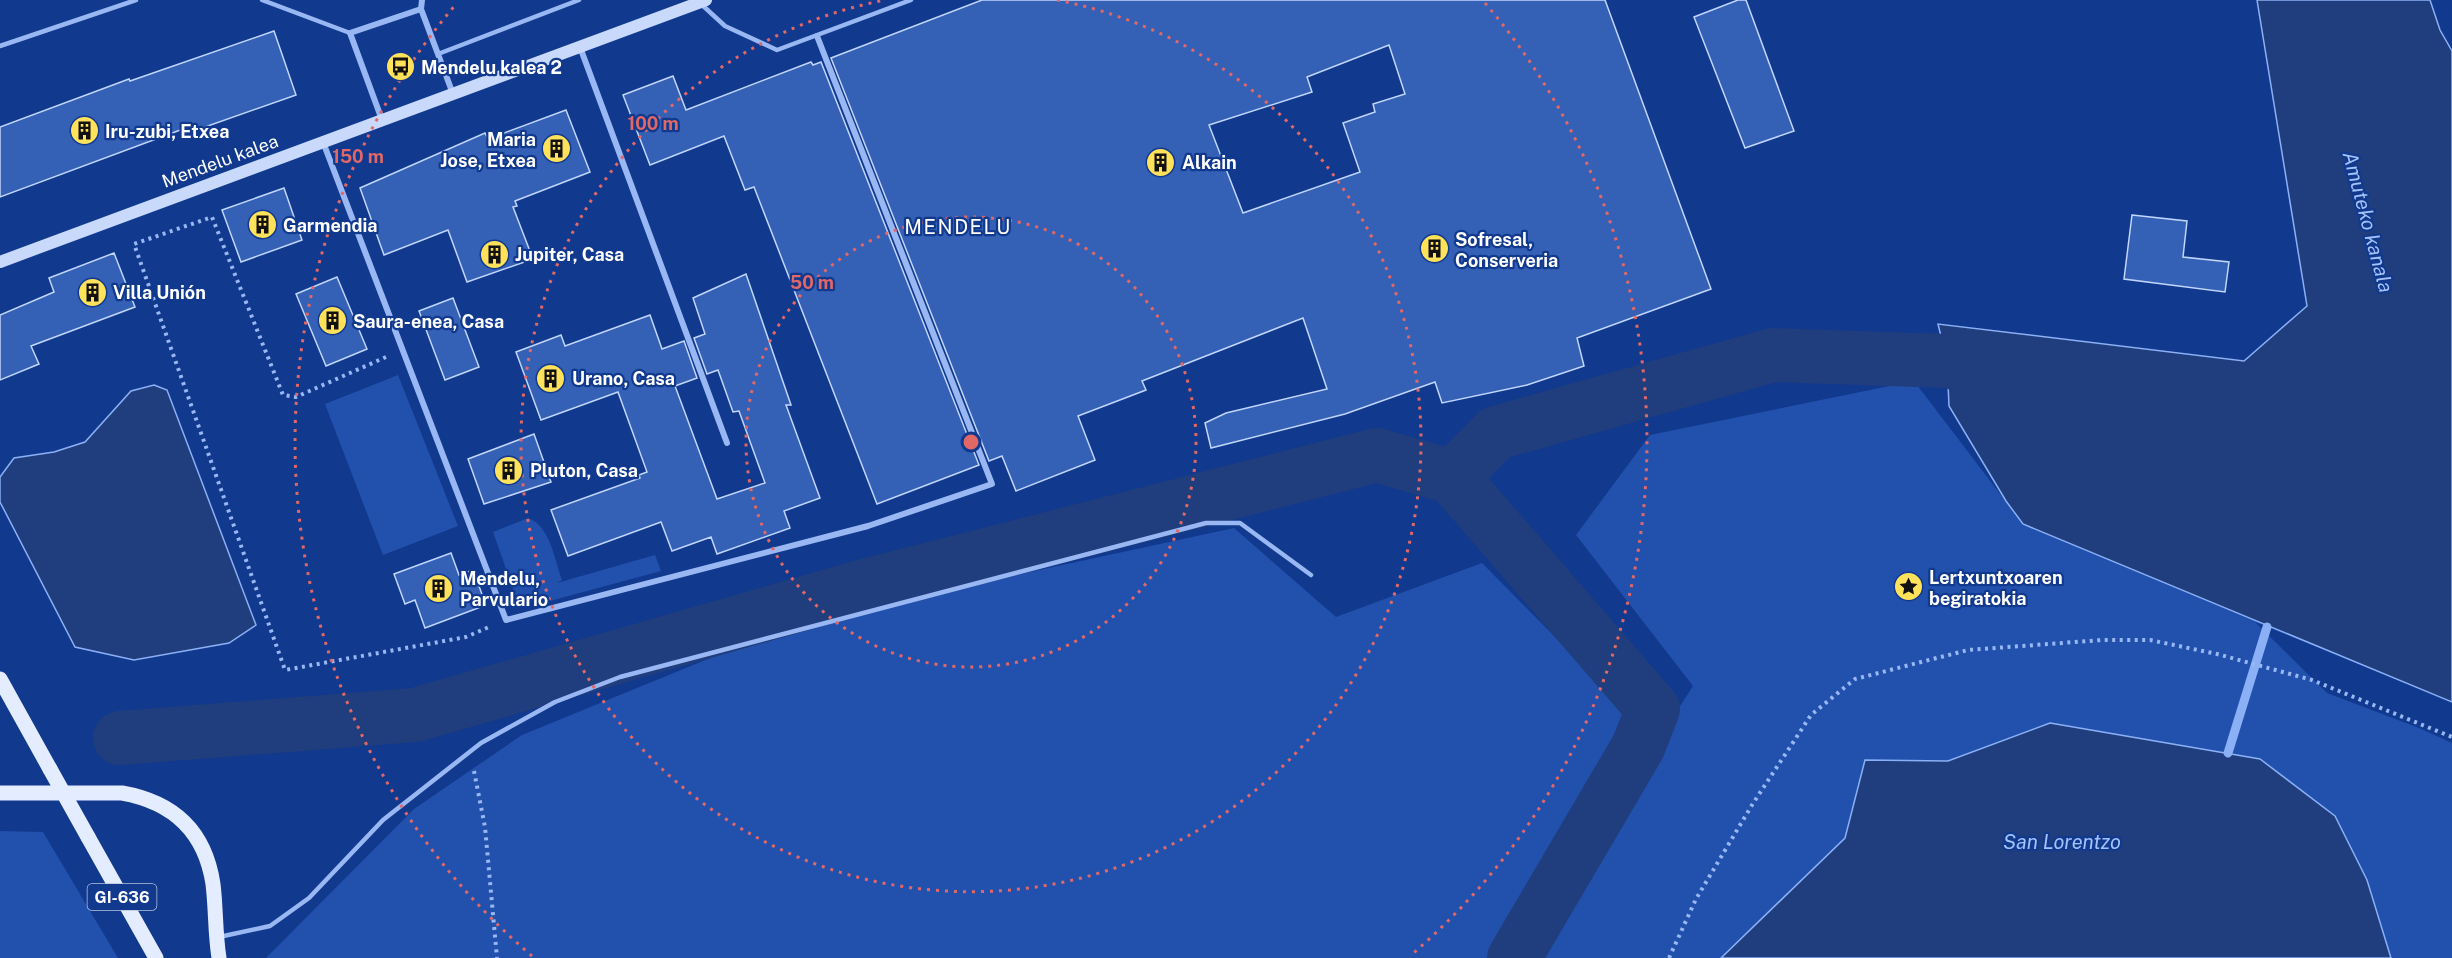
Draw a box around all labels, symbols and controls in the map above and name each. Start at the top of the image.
bus stop icon: Mendelu kalea 2 [384,51,416,83]
place label: Mendelu kalea 2 [421,57,562,78]
text: 100 m [627,113,679,134]
building icon: Iru-zubi, Etxea [68,115,100,147]
place label: Iru-zubi, Etxea [105,121,229,142]
place label: Maria Jose, Etxea [440,129,536,171]
street label: Mendelu kalea [159,130,281,192]
building icon: Maria Jose, Etxea [541,133,573,165]
text: 150 m [332,146,384,167]
building icon: Alkain [1145,146,1177,178]
water label: Amuteko kanala [2338,149,2398,295]
place label: Alkain [1182,152,1237,173]
building icon: Garmendia [246,209,278,241]
place label: Garmendia [283,215,377,236]
district label: MENDELU [904,215,1012,239]
place label: Sofresal, Conserveria [1455,229,1558,271]
building icon: Sofresal, Conserveria [1418,233,1450,265]
building icon: Jupiter, Casa [478,238,510,270]
place label: Jupiter, Casa [515,244,624,265]
text: 50 m [790,272,834,293]
building icon: Villa Unión [76,276,108,308]
place label: Villa Unión [113,282,206,303]
building icon: Saura-enea, Casa [316,305,348,337]
place label: Saura-enea, Casa [353,311,504,332]
building icon: Urano, Casa [535,362,567,394]
place label: Urano, Casa [572,368,675,389]
centre of rings [961,432,981,452]
building icon: Pluton, Casa [493,454,525,486]
place label: Pluton, Casa [530,460,638,481]
place label: Lertxuntxoaren begiratokia [1929,567,2063,609]
place label: Mendelu, Parvulario [460,568,548,610]
place icon: Lertxuntxoaren begiratokia [1892,571,1924,603]
building icon: Mendelu, Parvulario [423,572,455,604]
water label: San Lorentzo [2003,830,2121,854]
road number: GI-636 [88,884,156,910]

